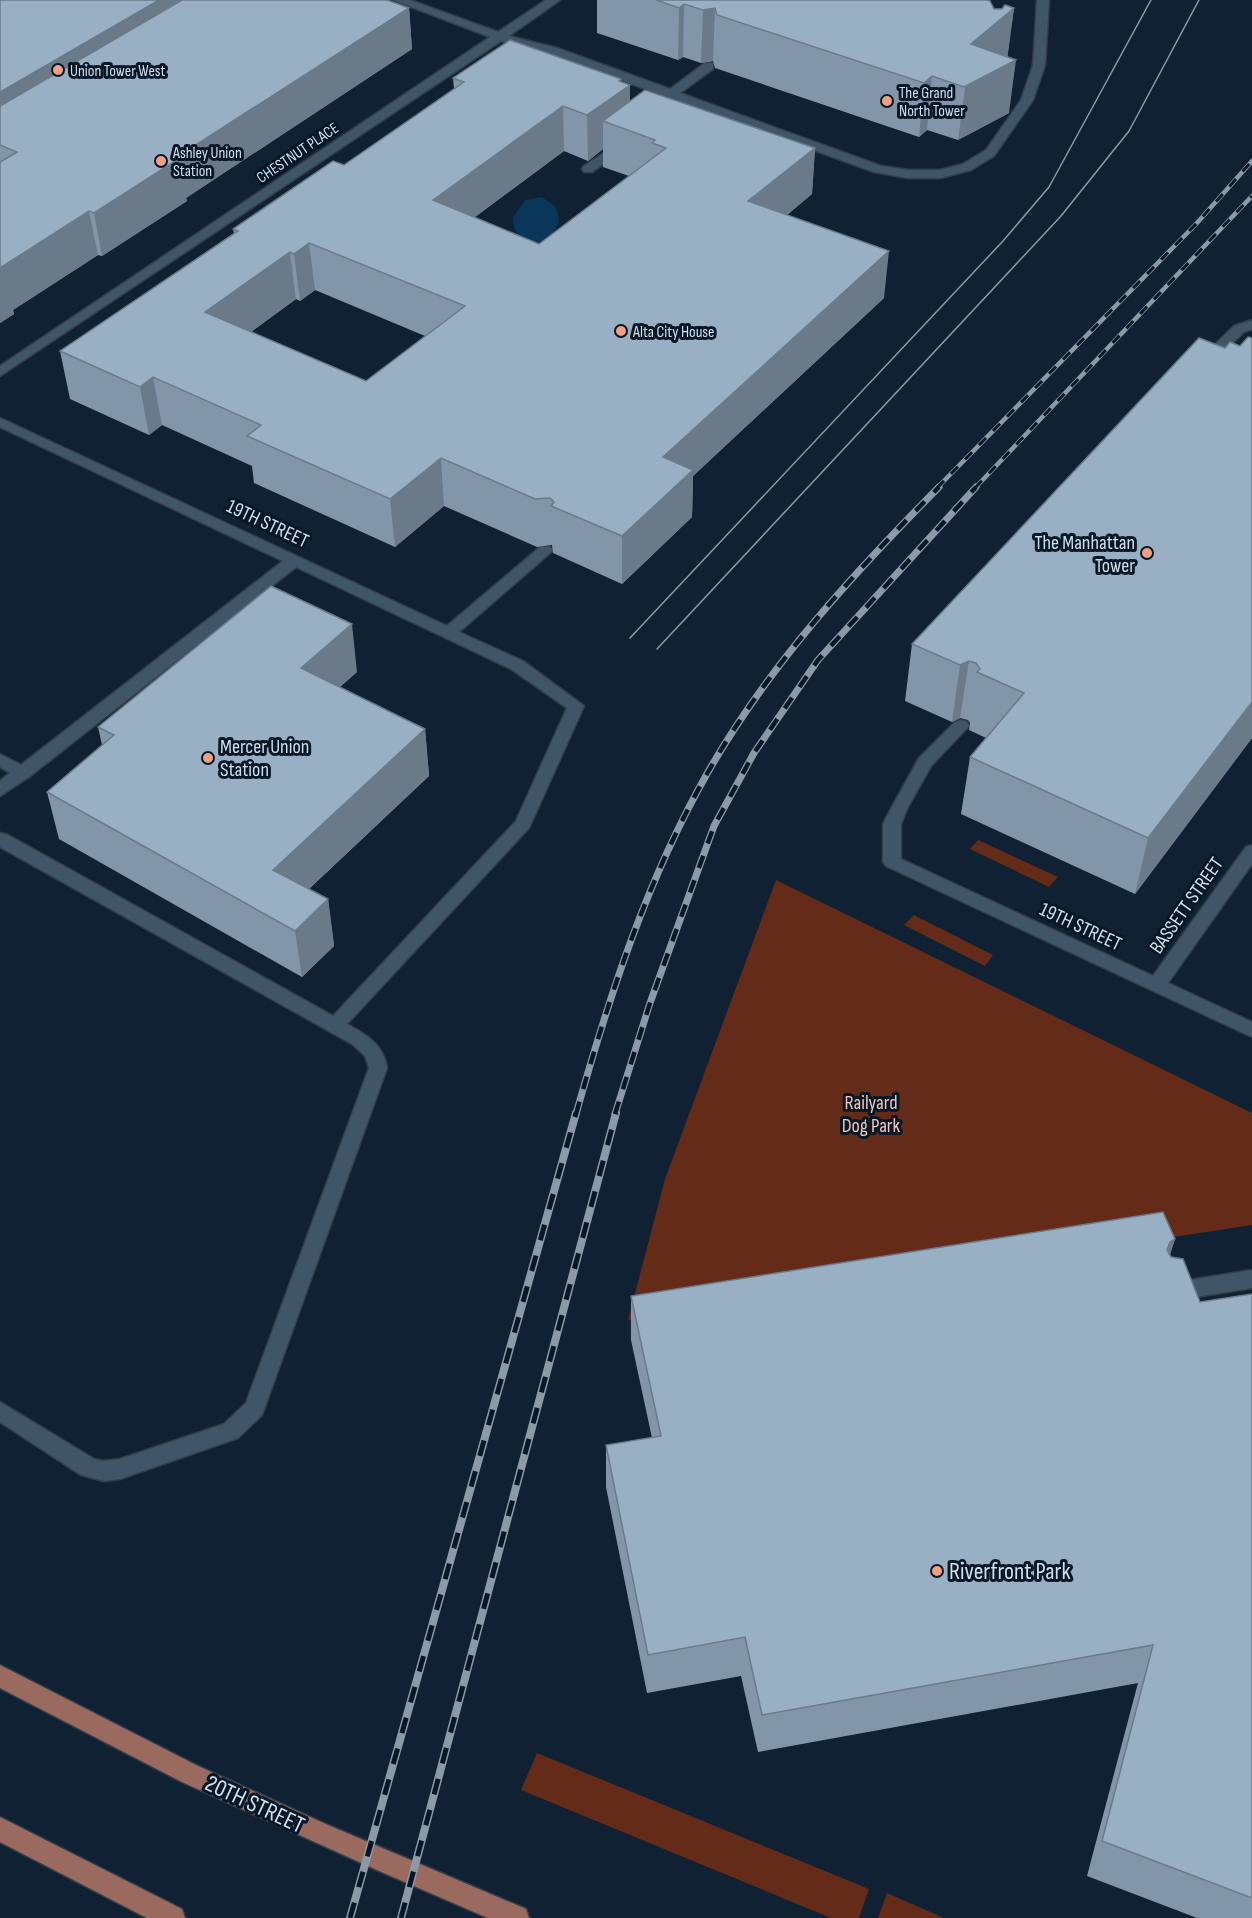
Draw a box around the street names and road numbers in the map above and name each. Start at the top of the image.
street label: CHESTNUT PLACE [253,119,342,188]
street label: 19TH STREET [223,494,312,553]
street label: BASSETT STREET [1145,853,1229,958]
street label: 19TH STREET [1036,897,1125,956]
street label: 20TH STREET [201,1769,309,1840]

